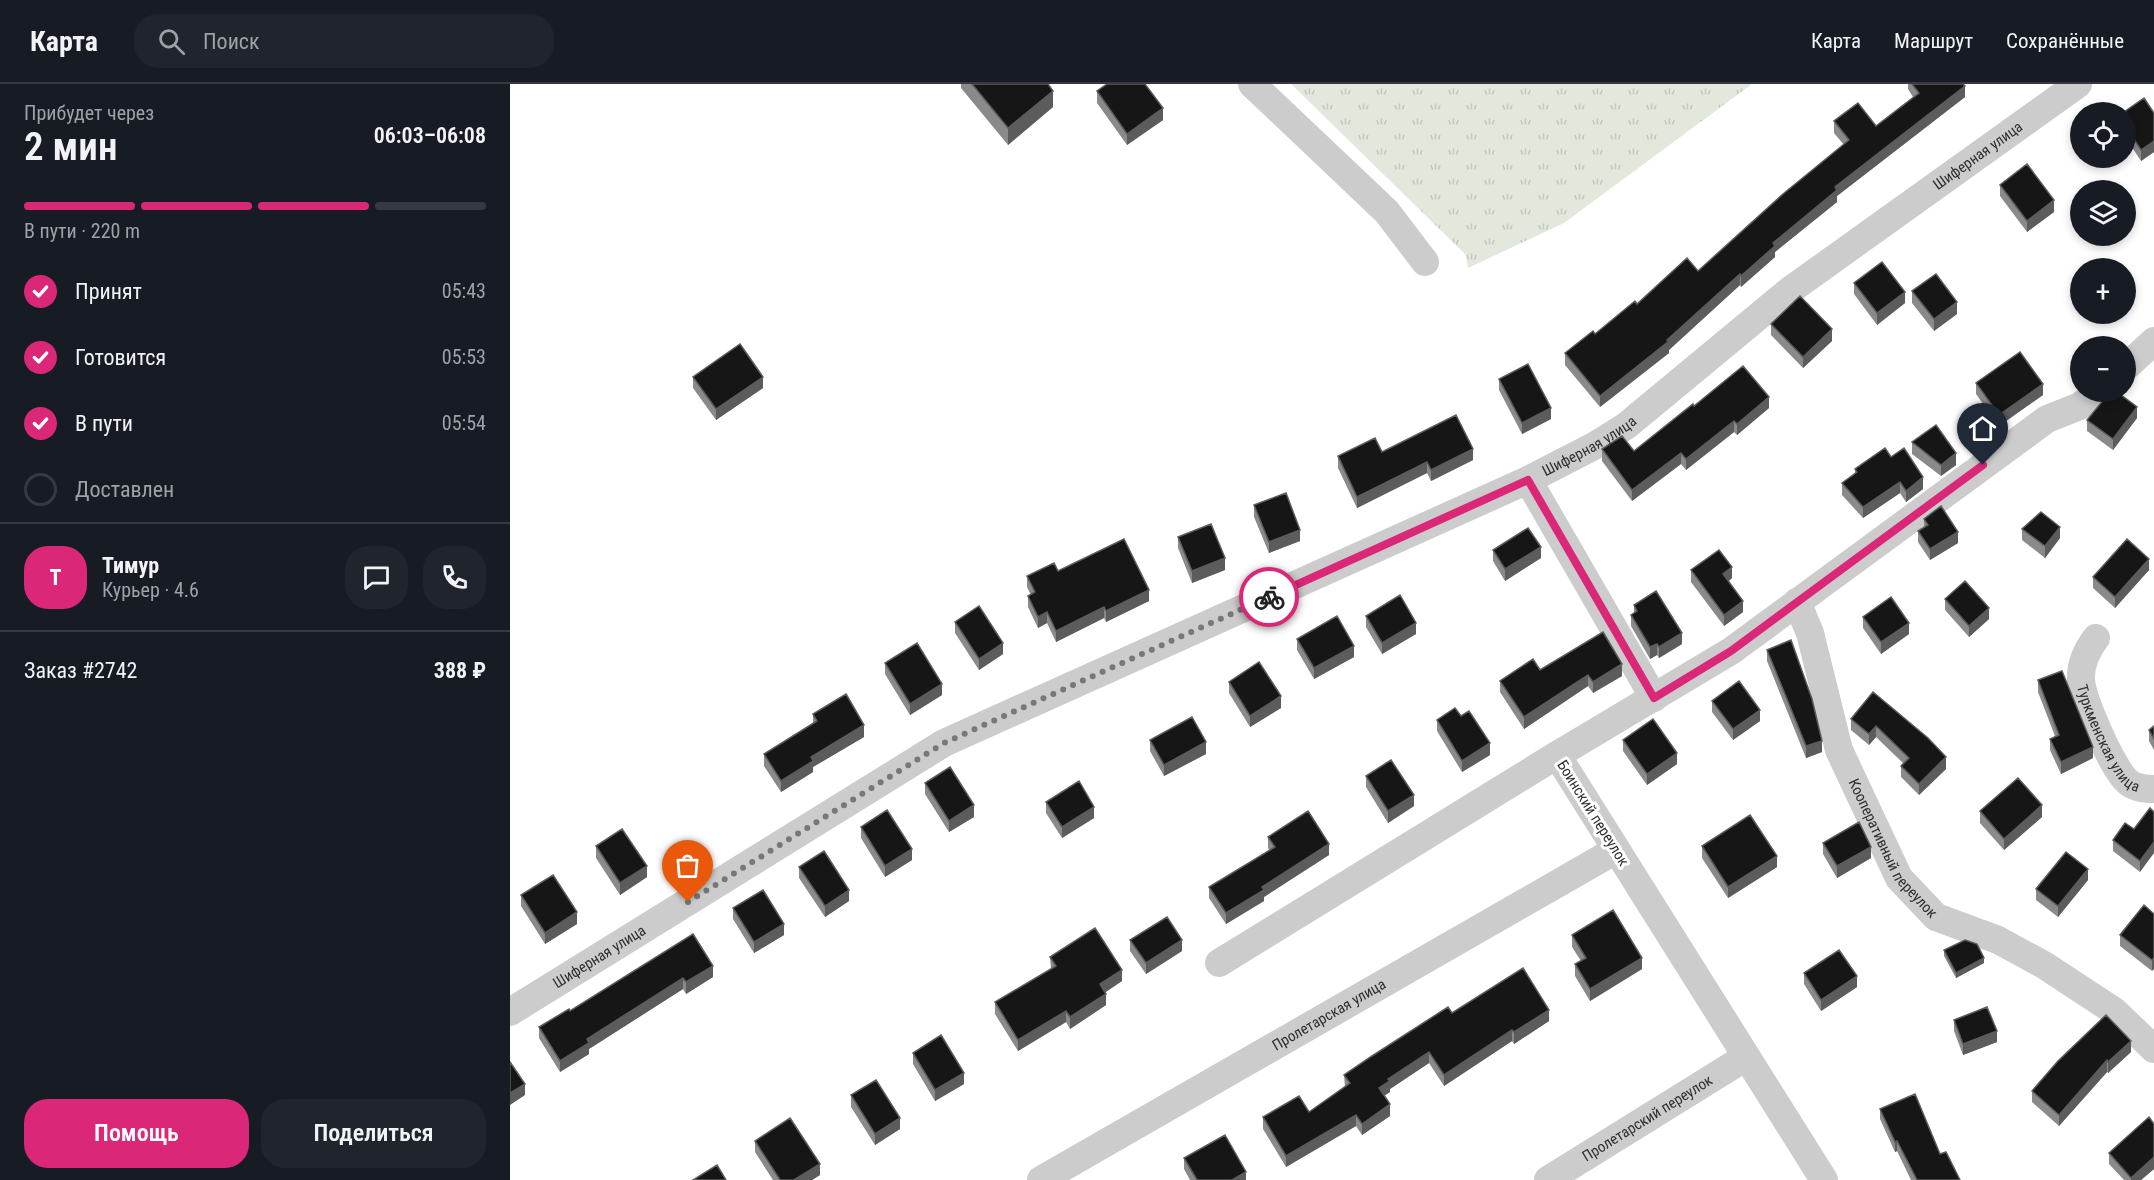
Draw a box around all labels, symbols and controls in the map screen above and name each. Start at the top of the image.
search box [134,14,554,68]
text: Карта [30,25,98,58]
icon: search [155,25,188,58]
text: Поиск [203,29,260,54]
text: Карта [1811,29,1861,53]
text: Маршрут [1894,29,1973,53]
text: Сохранённые [2006,29,2124,53]
text: Прибудет через [24,101,154,125]
map controls [2070,102,2136,402]
button: locate [2070,102,2136,168]
street label: Шиферная улица [1930,118,2026,194]
text: 06:03–06:08 [374,123,486,148]
text: 2 мин [24,124,117,170]
button: layers [2070,180,2136,246]
text: В пути · 220 m [24,219,140,243]
button: + [2070,258,2136,324]
icon: check [24,275,57,308]
text: Принят [75,279,142,304]
text: 05:43 [442,279,486,303]
button: − [2070,336,2136,402]
icon: check [24,341,57,374]
text: Готовится [75,345,166,370]
text: 05:53 [442,345,486,369]
pin [1957,403,2008,465]
icon: check [24,407,57,440]
text: В пути [75,411,133,436]
text: 05:54 [442,411,486,435]
street label: Шиферная улица [1539,412,1640,480]
icon: home [1966,412,1999,445]
text: Доставлен [75,477,174,502]
button: chat [345,546,408,609]
button: phone [423,546,486,609]
text: Тимур [102,553,159,578]
text: Т [50,565,61,590]
courier [1239,567,1299,627]
text: Курьер · 4.6 [102,578,199,602]
icon: bike [1253,581,1286,614]
text: Заказ #2742 [24,658,137,683]
text: 388 ₽ [434,658,486,683]
street label: Туркменская улица [2073,683,2142,796]
street label: Боинский переулок [1553,757,1633,869]
street label: Кооперативный переулок [1845,776,1941,922]
pin [662,840,713,902]
icon: bag [671,849,704,882]
street label: Шиферная улица [550,921,649,992]
street label: Пролетарская улица [1269,975,1389,1054]
street label: Пролетарский переулок [1579,1071,1716,1165]
button: Помощь [24,1099,249,1168]
button: Поделиться [261,1099,486,1168]

